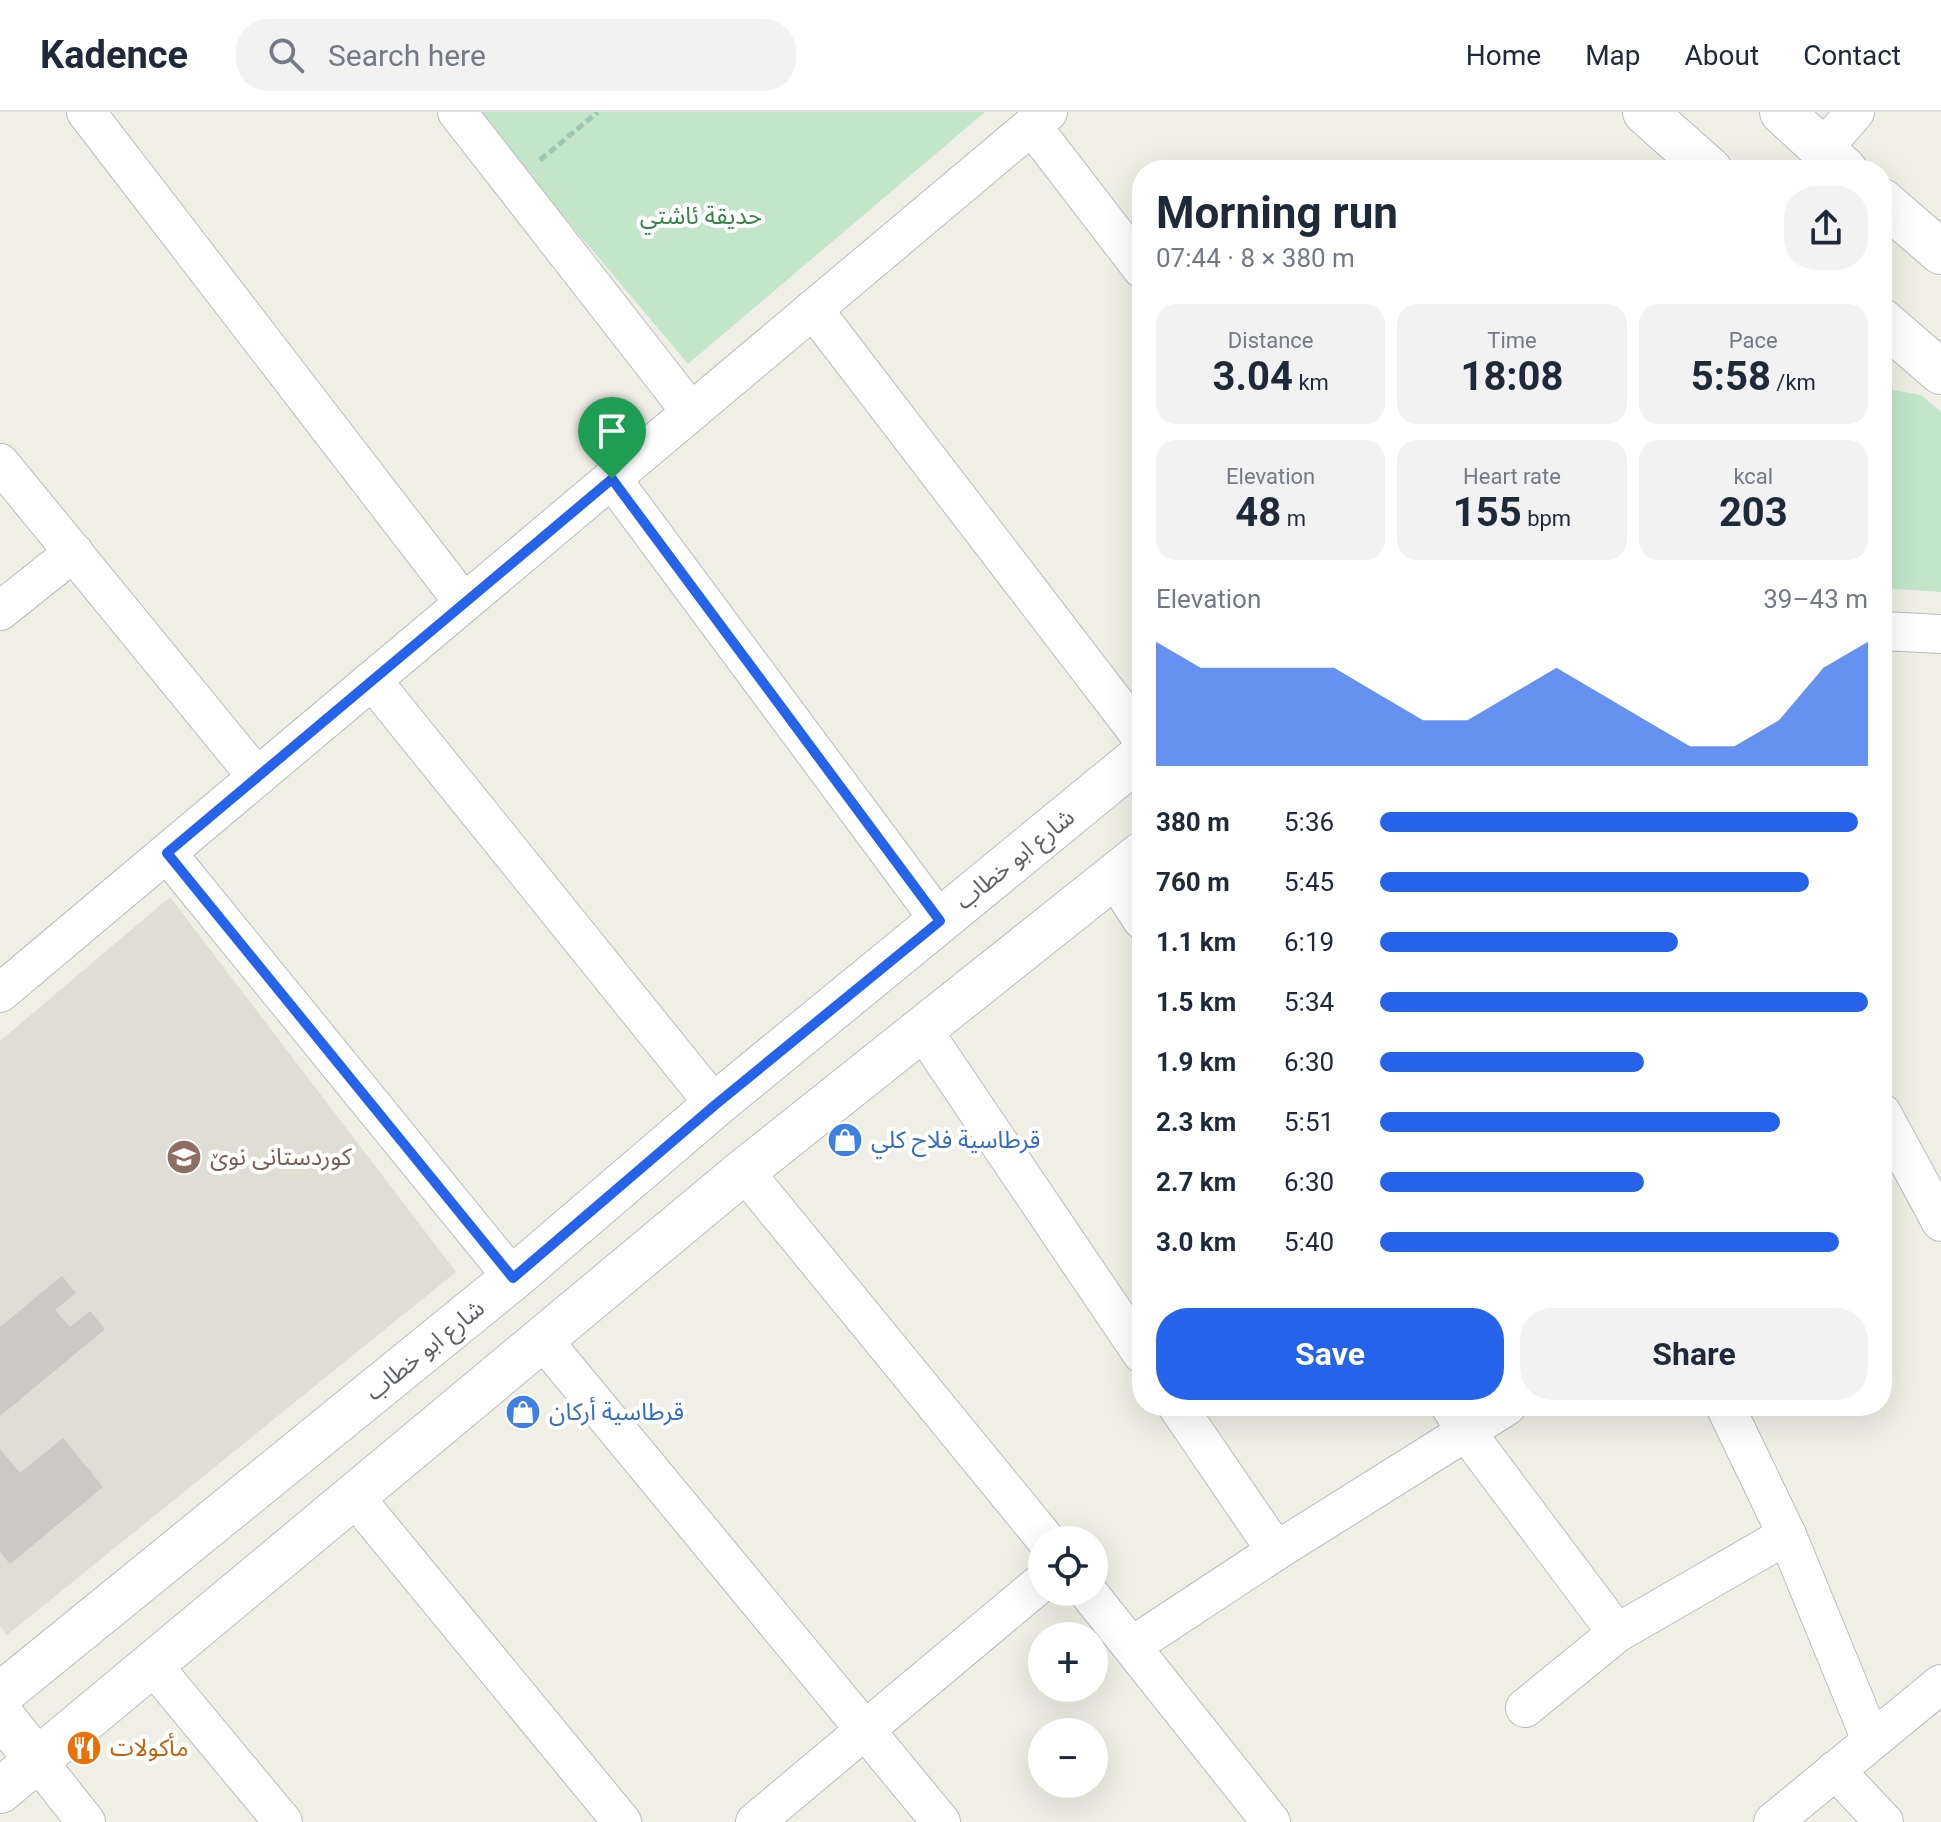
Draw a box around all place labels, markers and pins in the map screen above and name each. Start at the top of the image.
pin [578,397,646,479]
shop icon: قرطاسية فلاح كلي [826,1121,864,1159]
place label: قرطاسية فلاح كلي [871,1126,1040,1159]
school or university icon: کوردستانی نوێ [165,1138,203,1176]
place label: کوردستانی نوێ [210,1143,353,1171]
shop icon: قرطاسية أركان [504,1393,542,1431]
place label: قرطاسية أركان [549,1396,684,1426]
restaurant icon: مأكولات [65,1729,103,1767]
place label: مأكولات [110,1732,189,1762]

